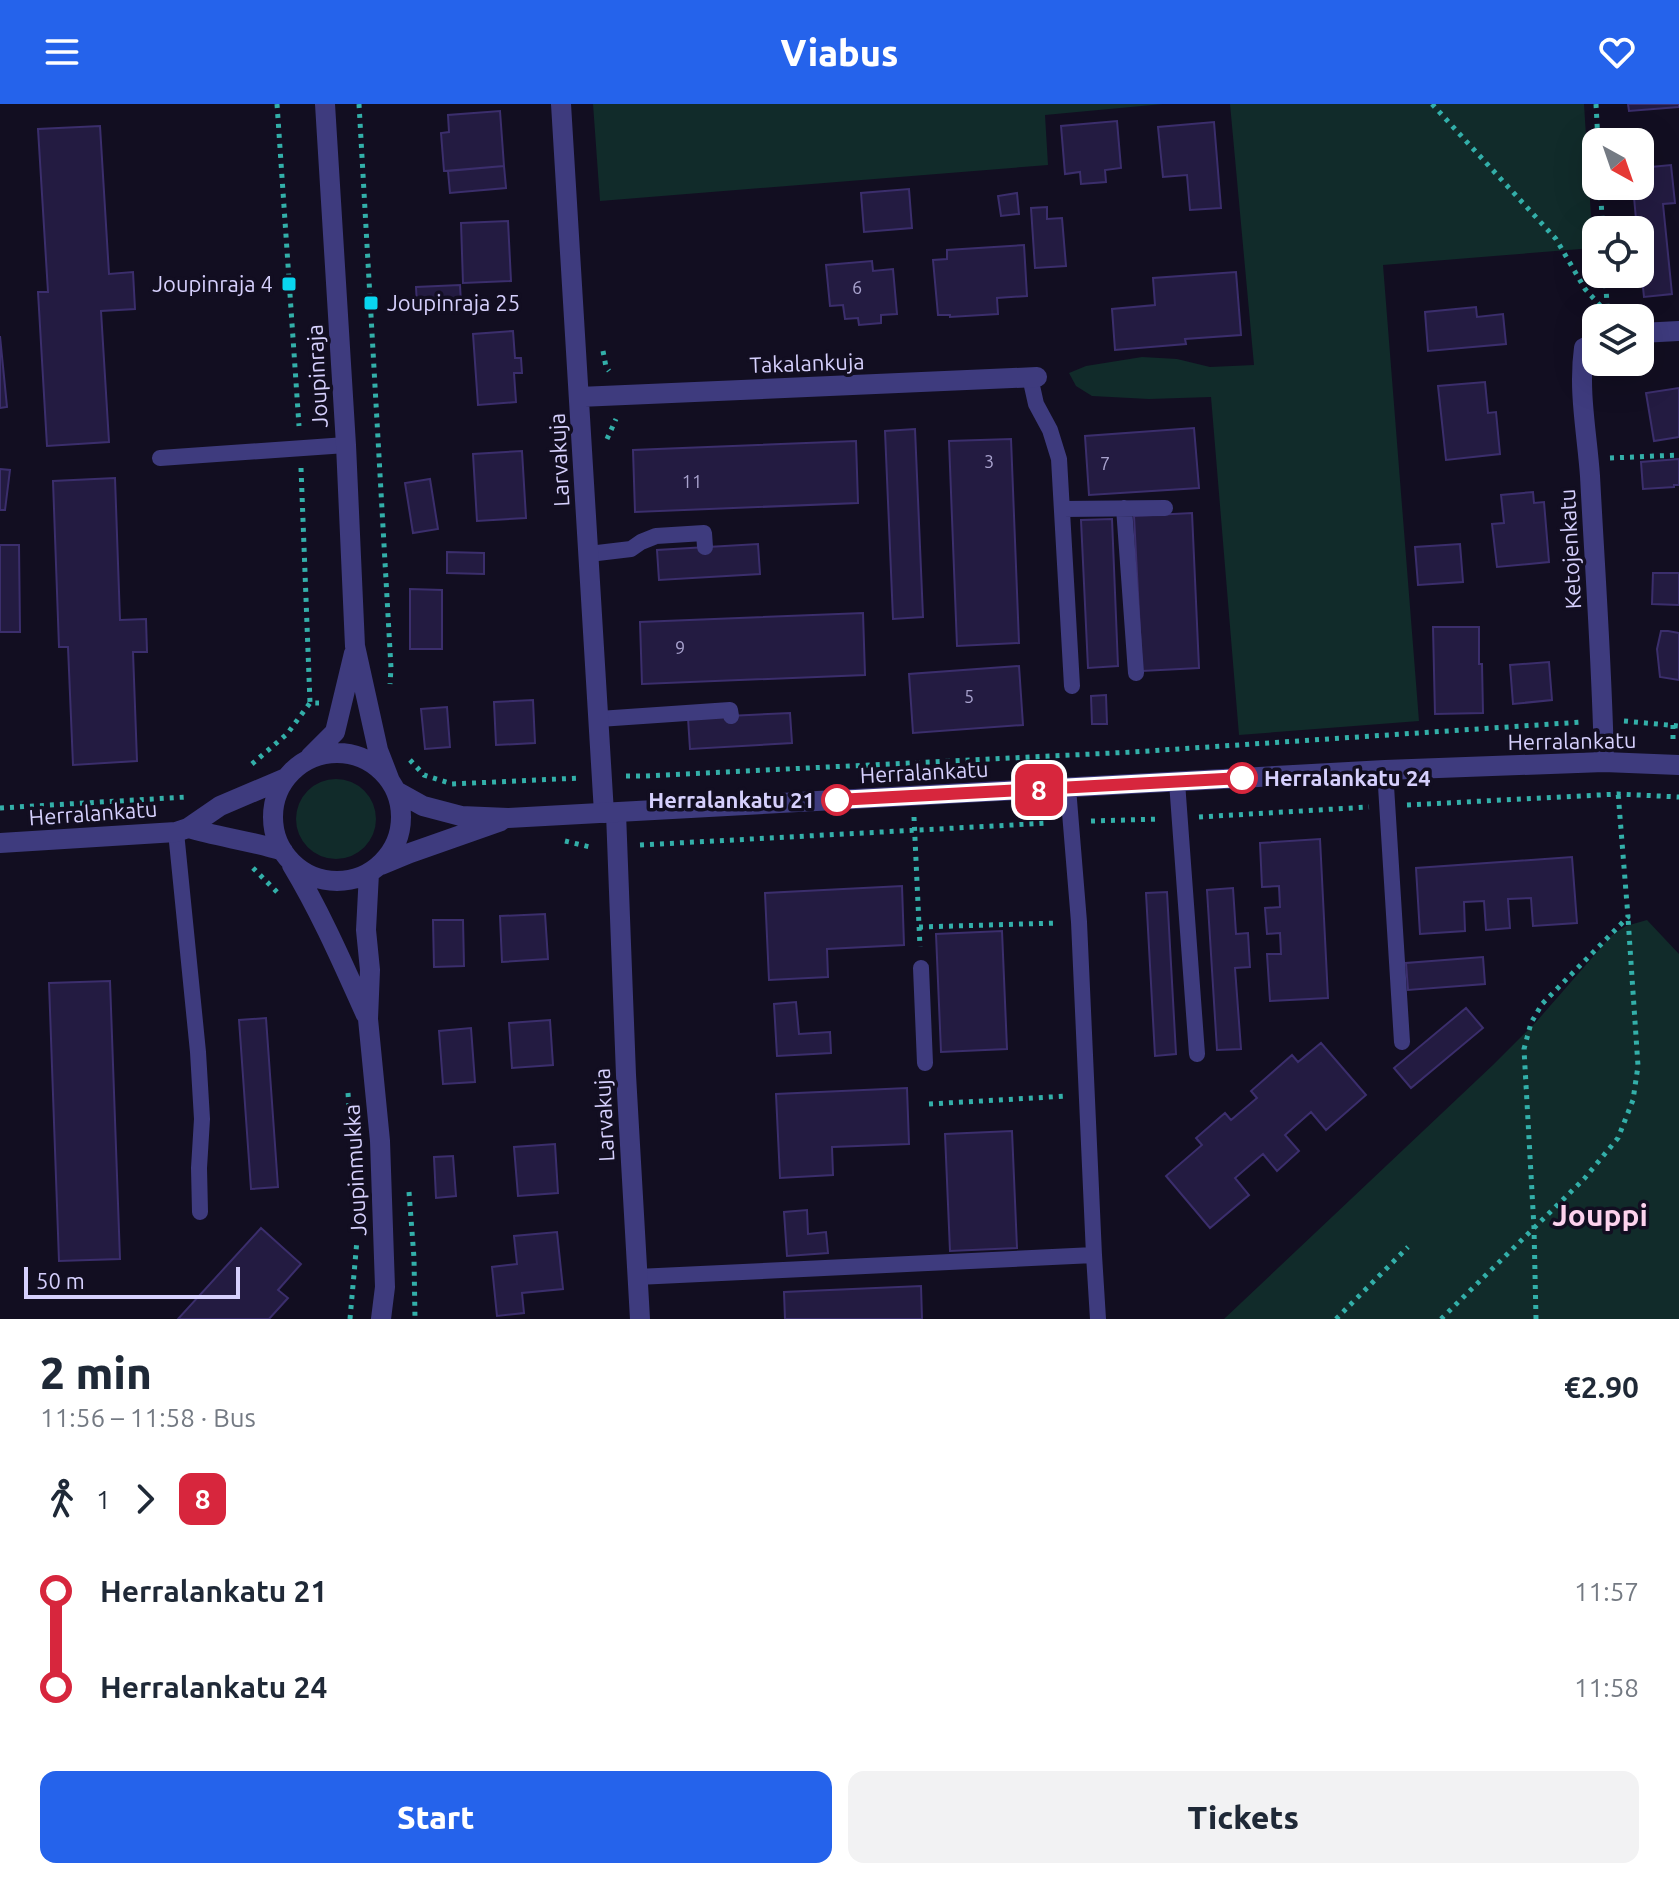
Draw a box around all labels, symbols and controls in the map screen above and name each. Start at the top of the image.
icon: menu [40,30,84,74]
icon: heart [1595,30,1639,74]
text: Viabus [781,32,898,73]
north arrow [1582,128,1654,200]
map controls [1582,128,1654,376]
button: locate [1582,216,1654,288]
place label: Joupinraja 4 [152,271,273,296]
marker: Joupinraja 4 [280,275,298,293]
house number: 6 [852,277,862,297]
place label: Joupinraja 25 [387,290,520,315]
marker: Joupinraja 25 [362,294,380,312]
button: layers [1582,304,1654,376]
street label: Joupinraja [301,324,332,428]
street label: Takalankuja [749,348,865,377]
street label: Larvakuja [544,413,573,507]
house number: 3 [984,451,994,471]
house number: 7 [1100,453,1110,473]
house number: 11 [682,471,702,491]
street label: Ketojenkatu [1554,488,1585,610]
house number: 9 [675,637,685,657]
house number: 5 [964,686,974,706]
street label: Herralankatu [1507,727,1637,754]
street label: Herralankatu [859,756,989,787]
marker: Herralankatu 24 [1227,763,1257,793]
line badge: 8 [1013,764,1065,816]
place label: Herralankatu 24 [1264,765,1431,790]
text: 8 [1031,774,1047,805]
marker: Herralankatu 21 [822,785,852,815]
place label: Herralankatu 21 [648,787,815,812]
street label: Herralankatu [28,796,158,829]
street label: Larvakuja [589,1068,618,1162]
street label: Joupinmukka [339,1103,370,1237]
district label: Jouppi [1552,1198,1648,1232]
scale bar [24,1263,240,1299]
text: 50 m [36,1268,85,1293]
text: 2 min [40,1348,152,1397]
text: €2.90 [1564,1370,1639,1404]
text: 11:56 – 11:58 · Bus [40,1403,256,1432]
icon: walk [40,1477,84,1521]
icon: forward [123,1477,167,1521]
text: 8 [195,1483,210,1514]
text: 1 [96,1485,111,1514]
text: Herralankatu 21 [100,1574,327,1608]
text: 11:57 [1574,1577,1639,1606]
text: Herralankatu 24 [100,1670,327,1704]
text: 11:58 [1574,1673,1639,1702]
button: Start [40,1771,832,1863]
button: Tickets [848,1771,1639,1863]

